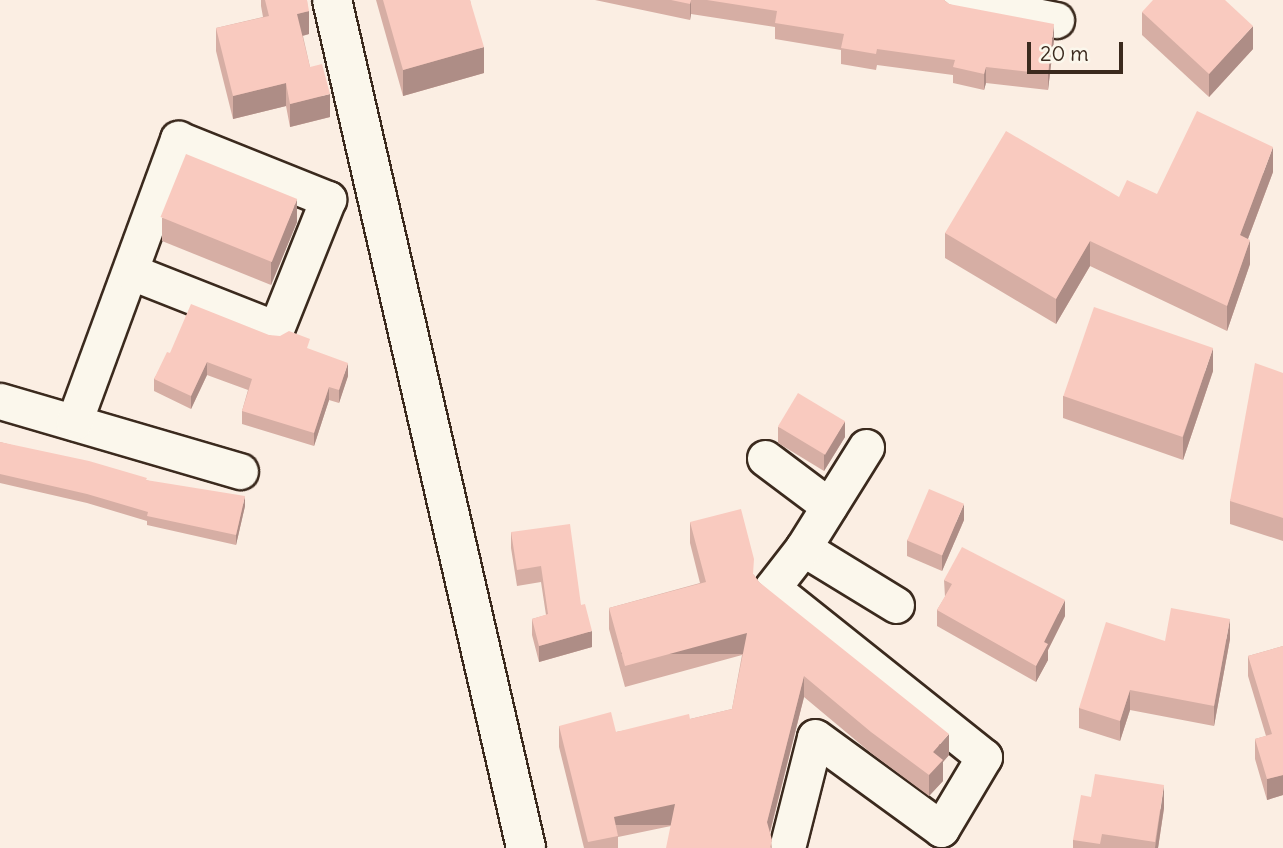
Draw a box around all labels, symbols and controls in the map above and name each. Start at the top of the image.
scale bar [1031,28,1127,72]
text: 20 m [1040,40,1089,67]

